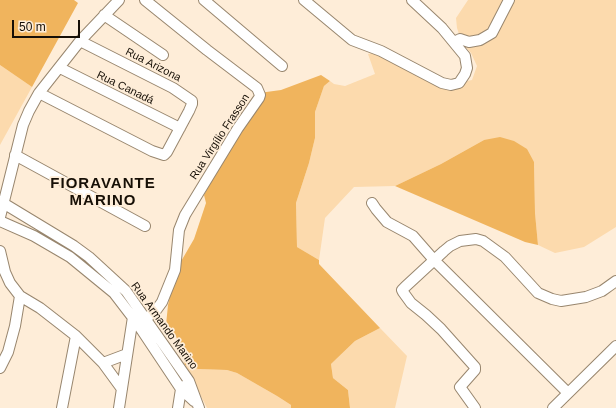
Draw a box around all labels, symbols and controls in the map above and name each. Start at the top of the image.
scale bar [14,12,82,38]
text: 50 m [19,20,46,34]
street label: Rua Arizona [123,45,183,85]
street label: Rua Canadá [94,69,156,107]
street label: Rua Virgílio Frasson [187,92,253,182]
district label: FIORAVANTE MARINO [50,175,156,210]
street label: Rua Armando Marino [128,280,200,372]

